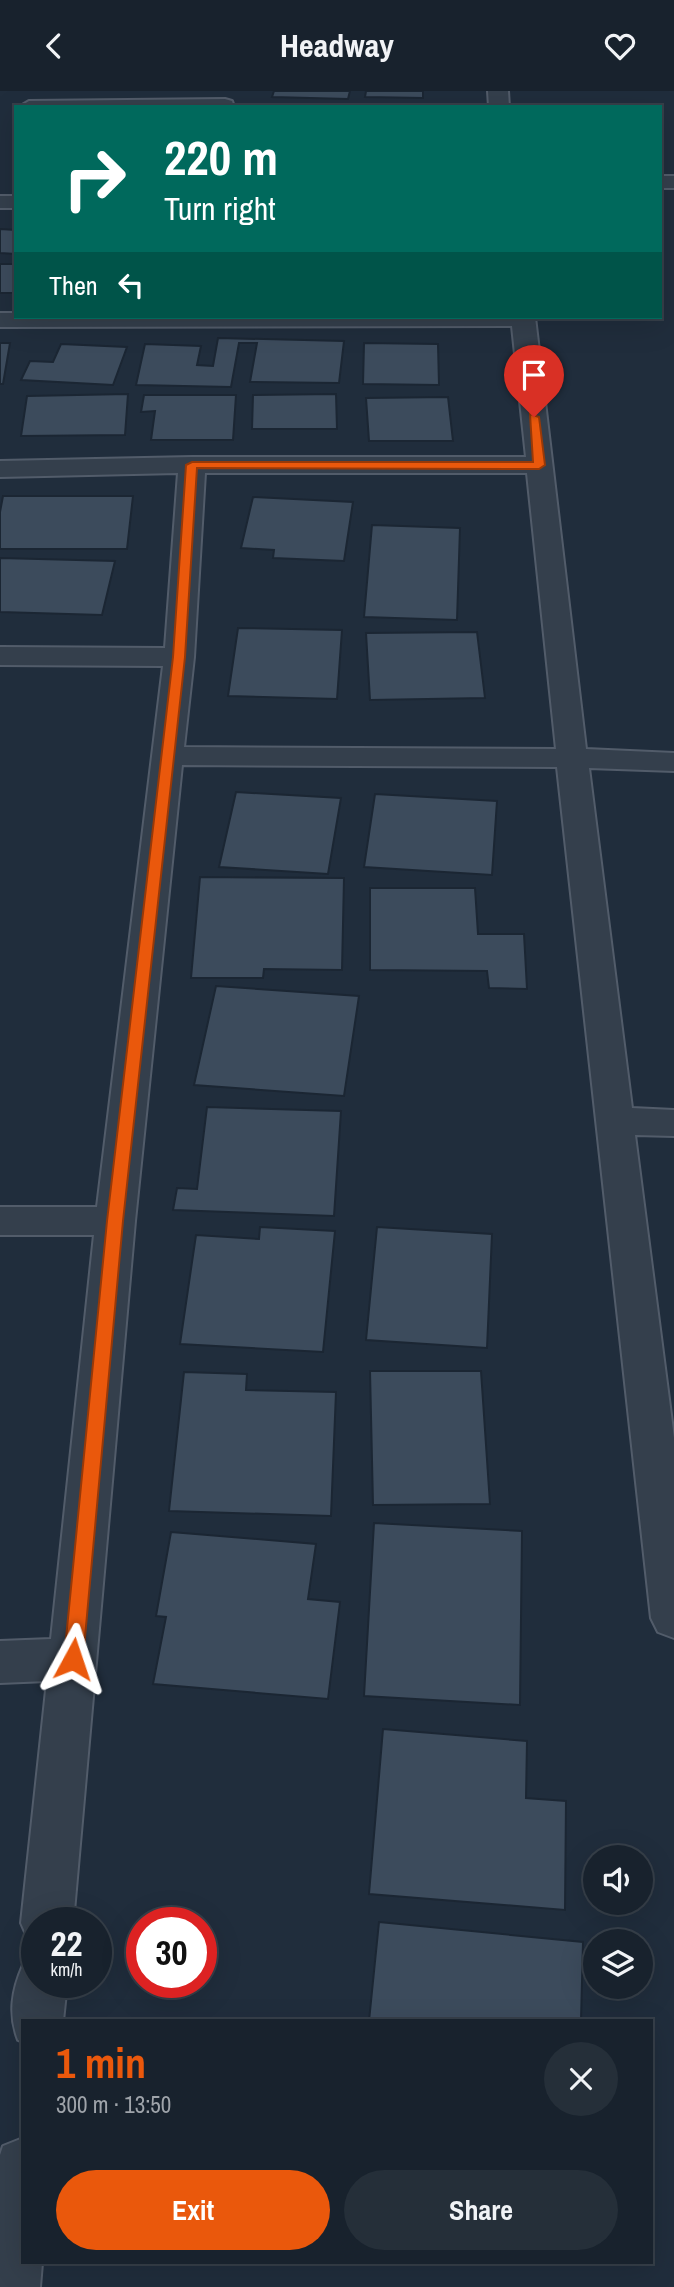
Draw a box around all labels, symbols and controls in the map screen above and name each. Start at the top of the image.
text: Headway [280,24,394,67]
icon: back [35,27,73,65]
icon: heart [601,27,639,65]
text: 220 m [164,124,278,190]
icon: right [49,133,140,224]
text: Turn right [164,187,276,230]
icon: left [112,266,150,304]
text: Then [49,268,98,303]
pin [504,345,564,417]
icon: arrive [515,356,553,394]
position arrow [36,1622,110,1696]
map controls [583,1845,653,1999]
button: sound [583,1845,653,1915]
speed limit sign: 30 [126,1907,217,1998]
text: 22 [51,1920,82,1967]
button: layers [583,1929,653,1999]
text: km/h [51,1957,83,1982]
text: 1 min [56,2035,146,2091]
button: close [544,2042,618,2116]
text: 300 m · 13:50 [56,2089,171,2120]
button: Exit [56,2170,330,2250]
button: Share [344,2170,618,2250]

